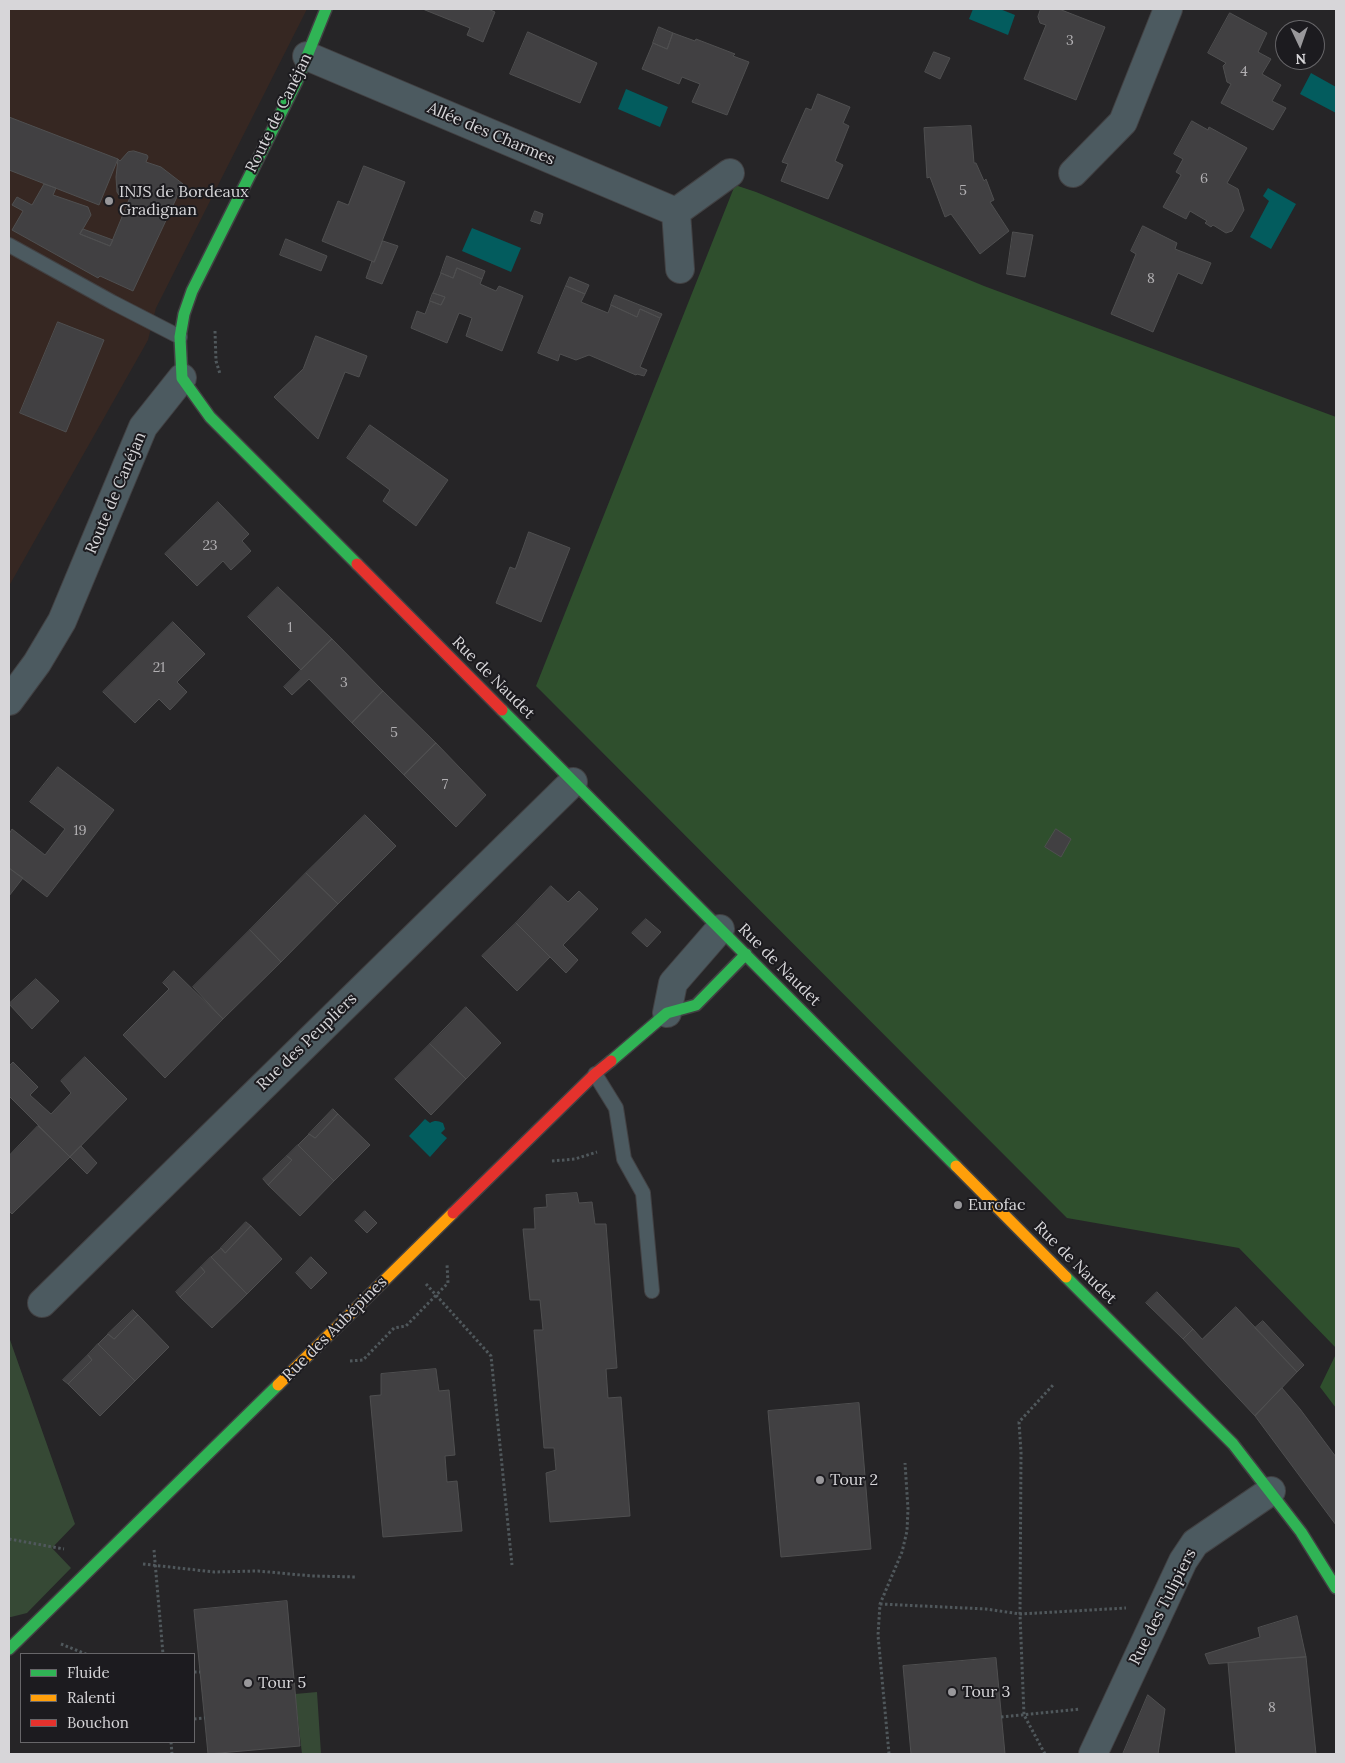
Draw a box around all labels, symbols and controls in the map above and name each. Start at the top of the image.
north arrow [1275,20,1325,70]
house number: 3 [1066,33,1074,49]
street label: Route de Canéjan [242,50,316,176]
text: N [1295,50,1307,68]
house number: 4 [1240,64,1248,80]
street label: Allée des Charmes [424,99,558,169]
house number: 6 [1200,171,1208,187]
place label: INJS de Bordeaux Gradignan [119,182,249,220]
house number: 5 [959,183,967,199]
marker: INJS de Bordeaux Gradignan [103,195,115,207]
house number: 8 [1147,271,1155,287]
street label: Route de Canéjan [82,429,150,557]
house number: 23 [202,538,218,554]
house number: 1 [287,620,293,636]
street label: Rue de Naudet [448,633,538,723]
house number: 21 [153,660,165,676]
house number: 3 [340,675,348,691]
house number: 5 [390,725,398,741]
house number: 7 [442,777,448,793]
house number: 19 [73,823,87,839]
street label: Rue de Naudet [734,920,824,1010]
street label: Rue des Peupliers [253,989,361,1095]
place label: Eurofac [968,1195,1026,1215]
marker: Eurofac [952,1199,964,1211]
street label: Rue de Naudet [1030,1218,1120,1308]
street label: Rue des Aubépines [279,1273,391,1385]
place label: Tour 2 [830,1470,878,1490]
marker: Tour 2 [814,1474,826,1486]
street label: Rue des Tulipiers [1125,1546,1201,1668]
legend [20,1653,195,1743]
text: Fluide [67,1663,110,1682]
place label: Tour 5 [258,1673,306,1693]
marker: Tour 5 [242,1677,254,1689]
place label: Tour 3 [962,1682,1010,1702]
marker: Tour 3 [946,1686,958,1698]
text: Ralenti [67,1688,115,1707]
house number: 8 [1268,1700,1276,1716]
text: Bouchon [67,1713,129,1732]

